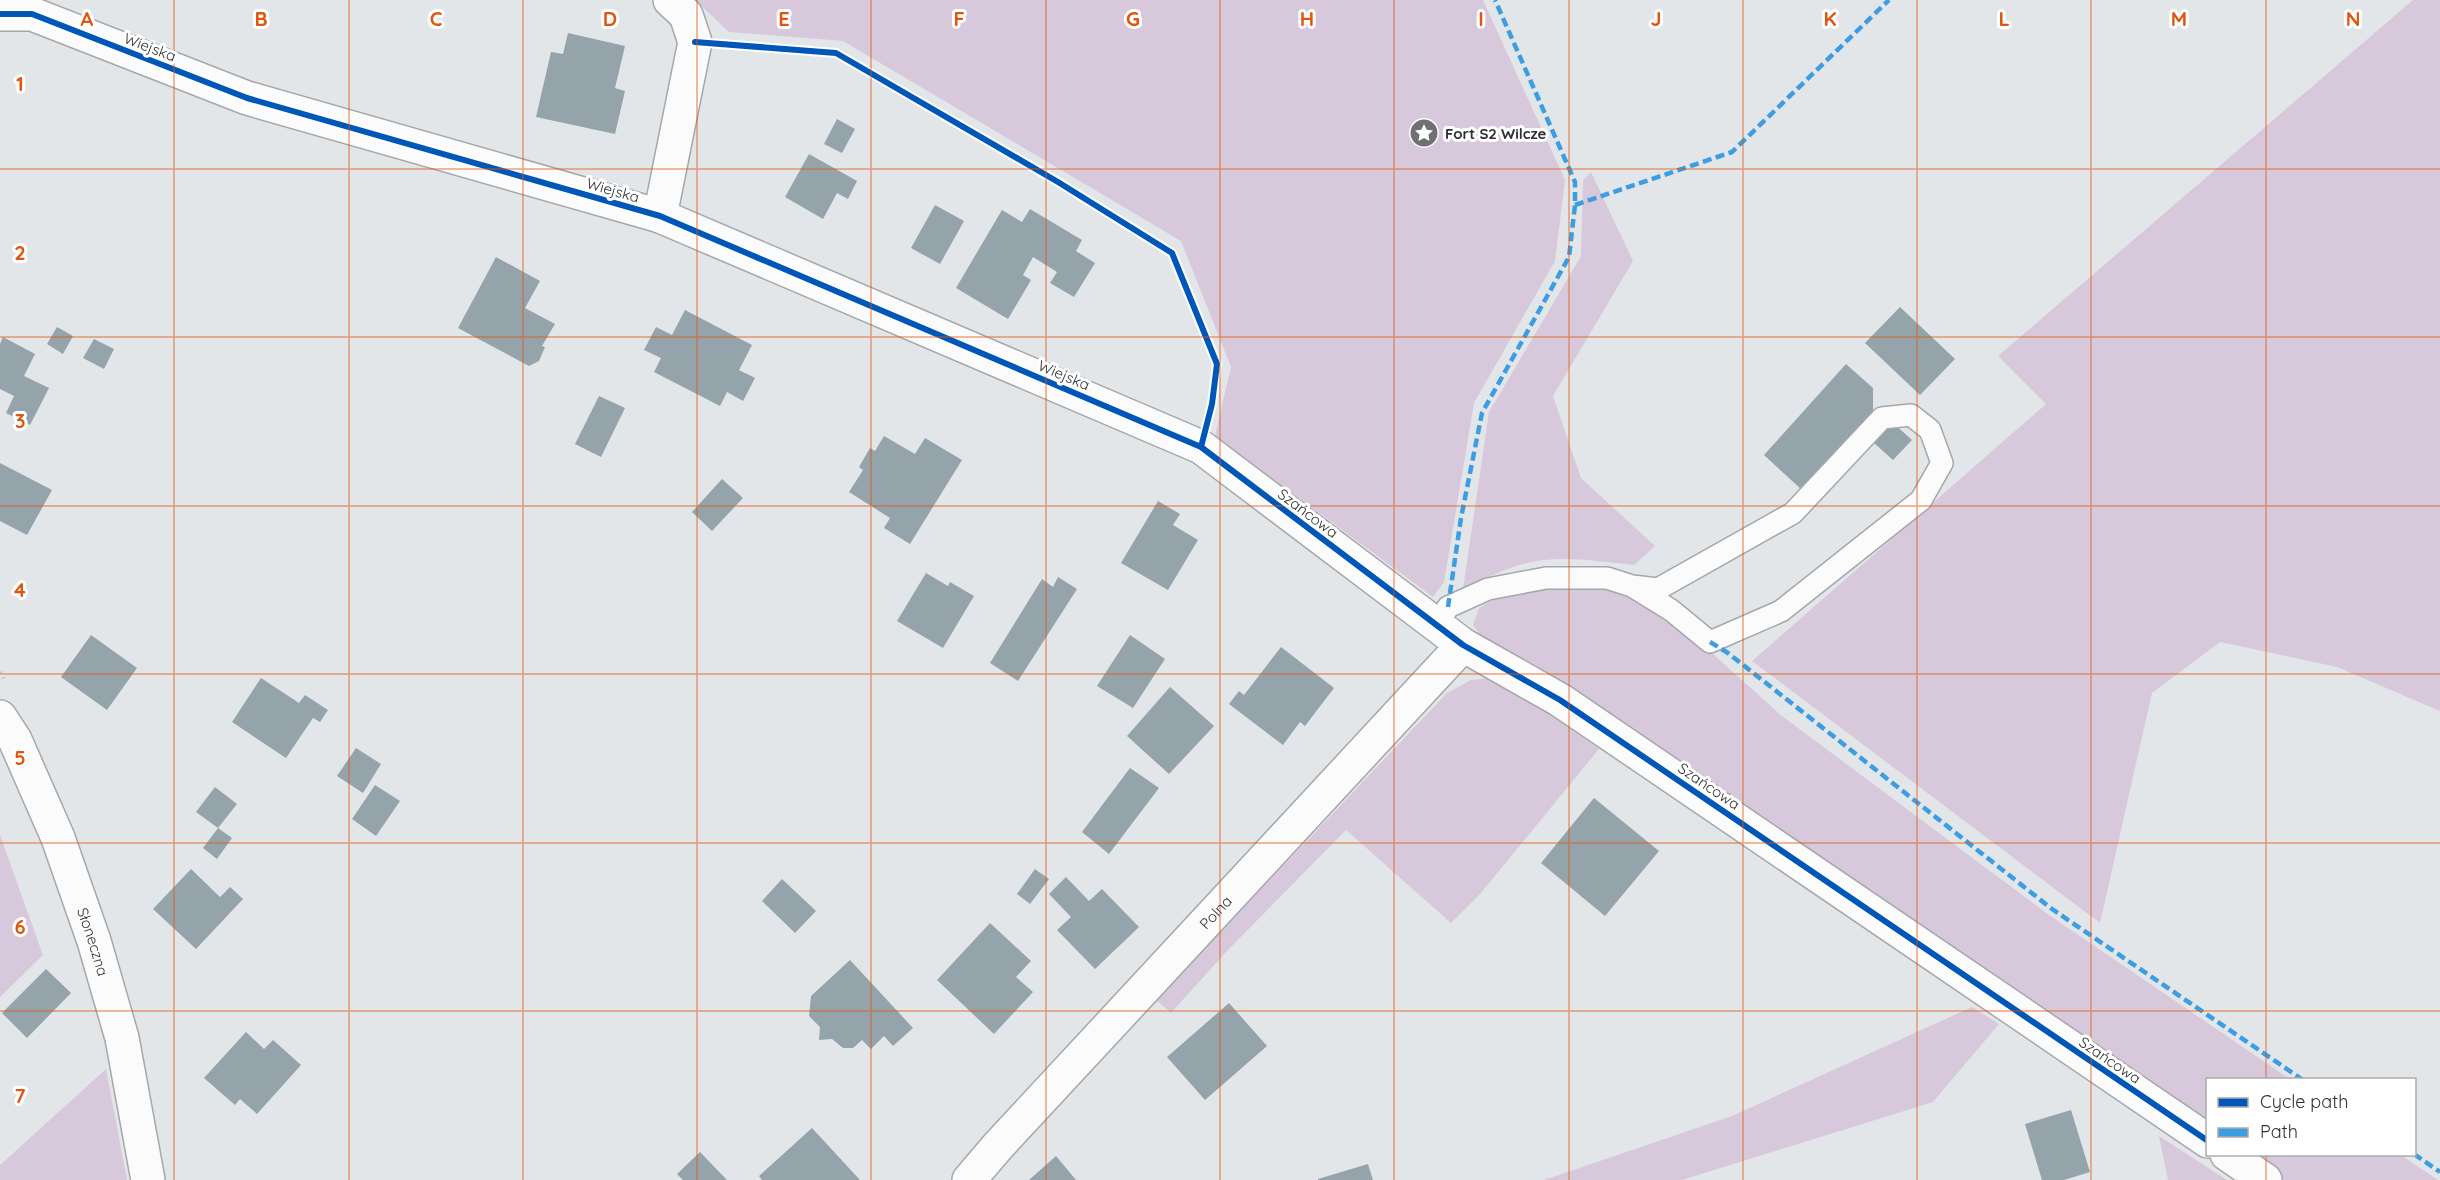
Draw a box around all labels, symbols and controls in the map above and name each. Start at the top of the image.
text: A [81,6,94,31]
text: B [254,6,268,31]
text: C [430,6,443,31]
text: D [603,6,617,31]
text: E [778,6,790,31]
text: F [953,6,965,31]
text: G [1126,6,1140,31]
text: H [1300,6,1314,31]
text: I [1478,6,1484,31]
text: J [1650,6,1662,31]
text: K [1823,6,1837,31]
text: L [1998,6,2010,31]
text: M [2171,6,2187,31]
text: N [2346,6,2360,31]
street label: Wiejska [121,28,179,66]
text: 1 [16,71,24,96]
place icon: Fort S2 Wilcze [1408,117,1440,149]
place label: Fort S2 Wilcze [1445,124,1547,143]
street label: Wiejska [584,173,642,207]
text: 2 [14,240,26,265]
street label: Wiejska [1035,356,1093,394]
text: 3 [15,408,25,433]
street label: Szańcowa [1274,484,1342,542]
text: 4 [14,577,26,602]
text: 5 [14,745,26,770]
street label: Szańcowa [1674,758,1744,814]
street label: Polna [1195,891,1235,933]
street label: Słoneczna [73,905,113,978]
text: 6 [14,914,26,939]
street label: Szańcowa [2075,1032,2145,1088]
legend [2206,1078,2416,1156]
text: 7 [15,1083,26,1108]
text: Cycle path [2260,1090,2348,1113]
text: Path [2260,1120,2298,1143]

